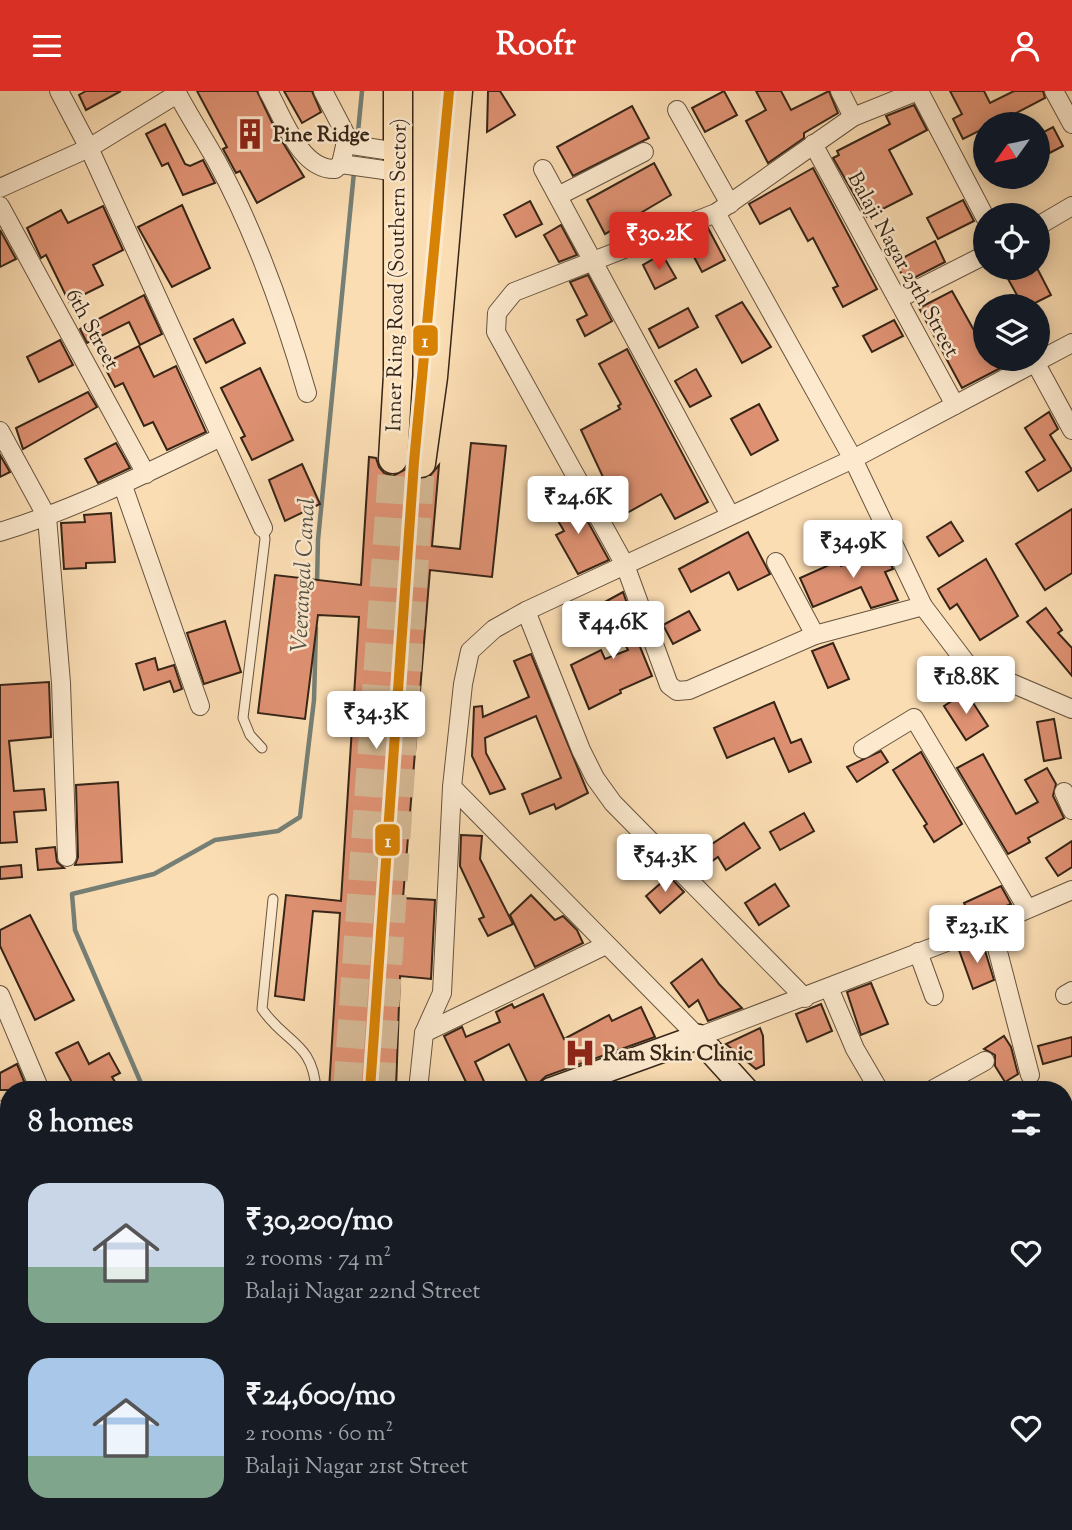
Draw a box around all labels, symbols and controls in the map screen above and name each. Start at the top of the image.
text: Roofr [496,23,576,69]
icon: menu [28,27,66,65]
icon: person [1006,27,1044,65]
north arrow [973,112,1050,189]
map controls [973,112,1050,371]
building icon: Pine Ridge [233,117,267,151]
street label: Inner Ring Road (Southern Sector) [380,118,416,432]
place label: Pine Ridge [273,121,370,151]
street label: Balaji Nagar 25th Street [839,167,966,363]
button: locate [973,203,1050,280]
pin: ₹30.2K [602,213,716,272]
text: ₹30.2K [626,218,693,251]
street label: 6th Street [57,284,126,376]
button: layers [973,294,1050,371]
line badge: 1 [412,324,439,357]
text: 1 [422,329,429,356]
pin: ₹24.6K [521,477,635,536]
text: ₹24.6K [544,482,612,515]
water label: Veerangal Canal [284,497,325,653]
pin: ₹34.9K [796,521,910,580]
text: ₹34.9K [819,526,887,559]
pin: ₹44.6K [556,601,670,661]
text: ₹44.6K [578,607,648,640]
pin: ₹18.8K [909,657,1023,716]
text: ₹18.8K [933,662,999,695]
pin: ₹34.3K [319,691,433,751]
text: ₹34.3K [343,697,409,730]
line badge: 1 [374,823,401,857]
text: 1 [385,829,392,856]
pin: ₹54.3K [608,835,722,894]
text: ₹54.3K [633,840,697,873]
pin: ₹23.1K [920,905,1034,965]
text: ₹23.1K [945,911,1009,944]
hospital icon: Ram Skin Clinic [563,1036,597,1070]
place label: Ram Skin Clinic [603,1040,754,1070]
text: 8 homes [28,1102,133,1145]
icon: filters [1007,1104,1045,1142]
text: ₹30,200/mo [245,1200,393,1243]
icon: home [84,1211,168,1295]
icon: heart [1007,1234,1045,1272]
text: 2 rooms · 74 m² [245,1243,391,1276]
text: Balaji Nagar 22nd Street [245,1276,480,1309]
text: ₹24,600/mo [245,1375,396,1418]
icon: home [84,1386,168,1470]
icon: heart [1007,1409,1045,1447]
text: 2 rooms · 60 m² [245,1418,393,1451]
text: Balaji Nagar 21st Street [245,1451,468,1484]

